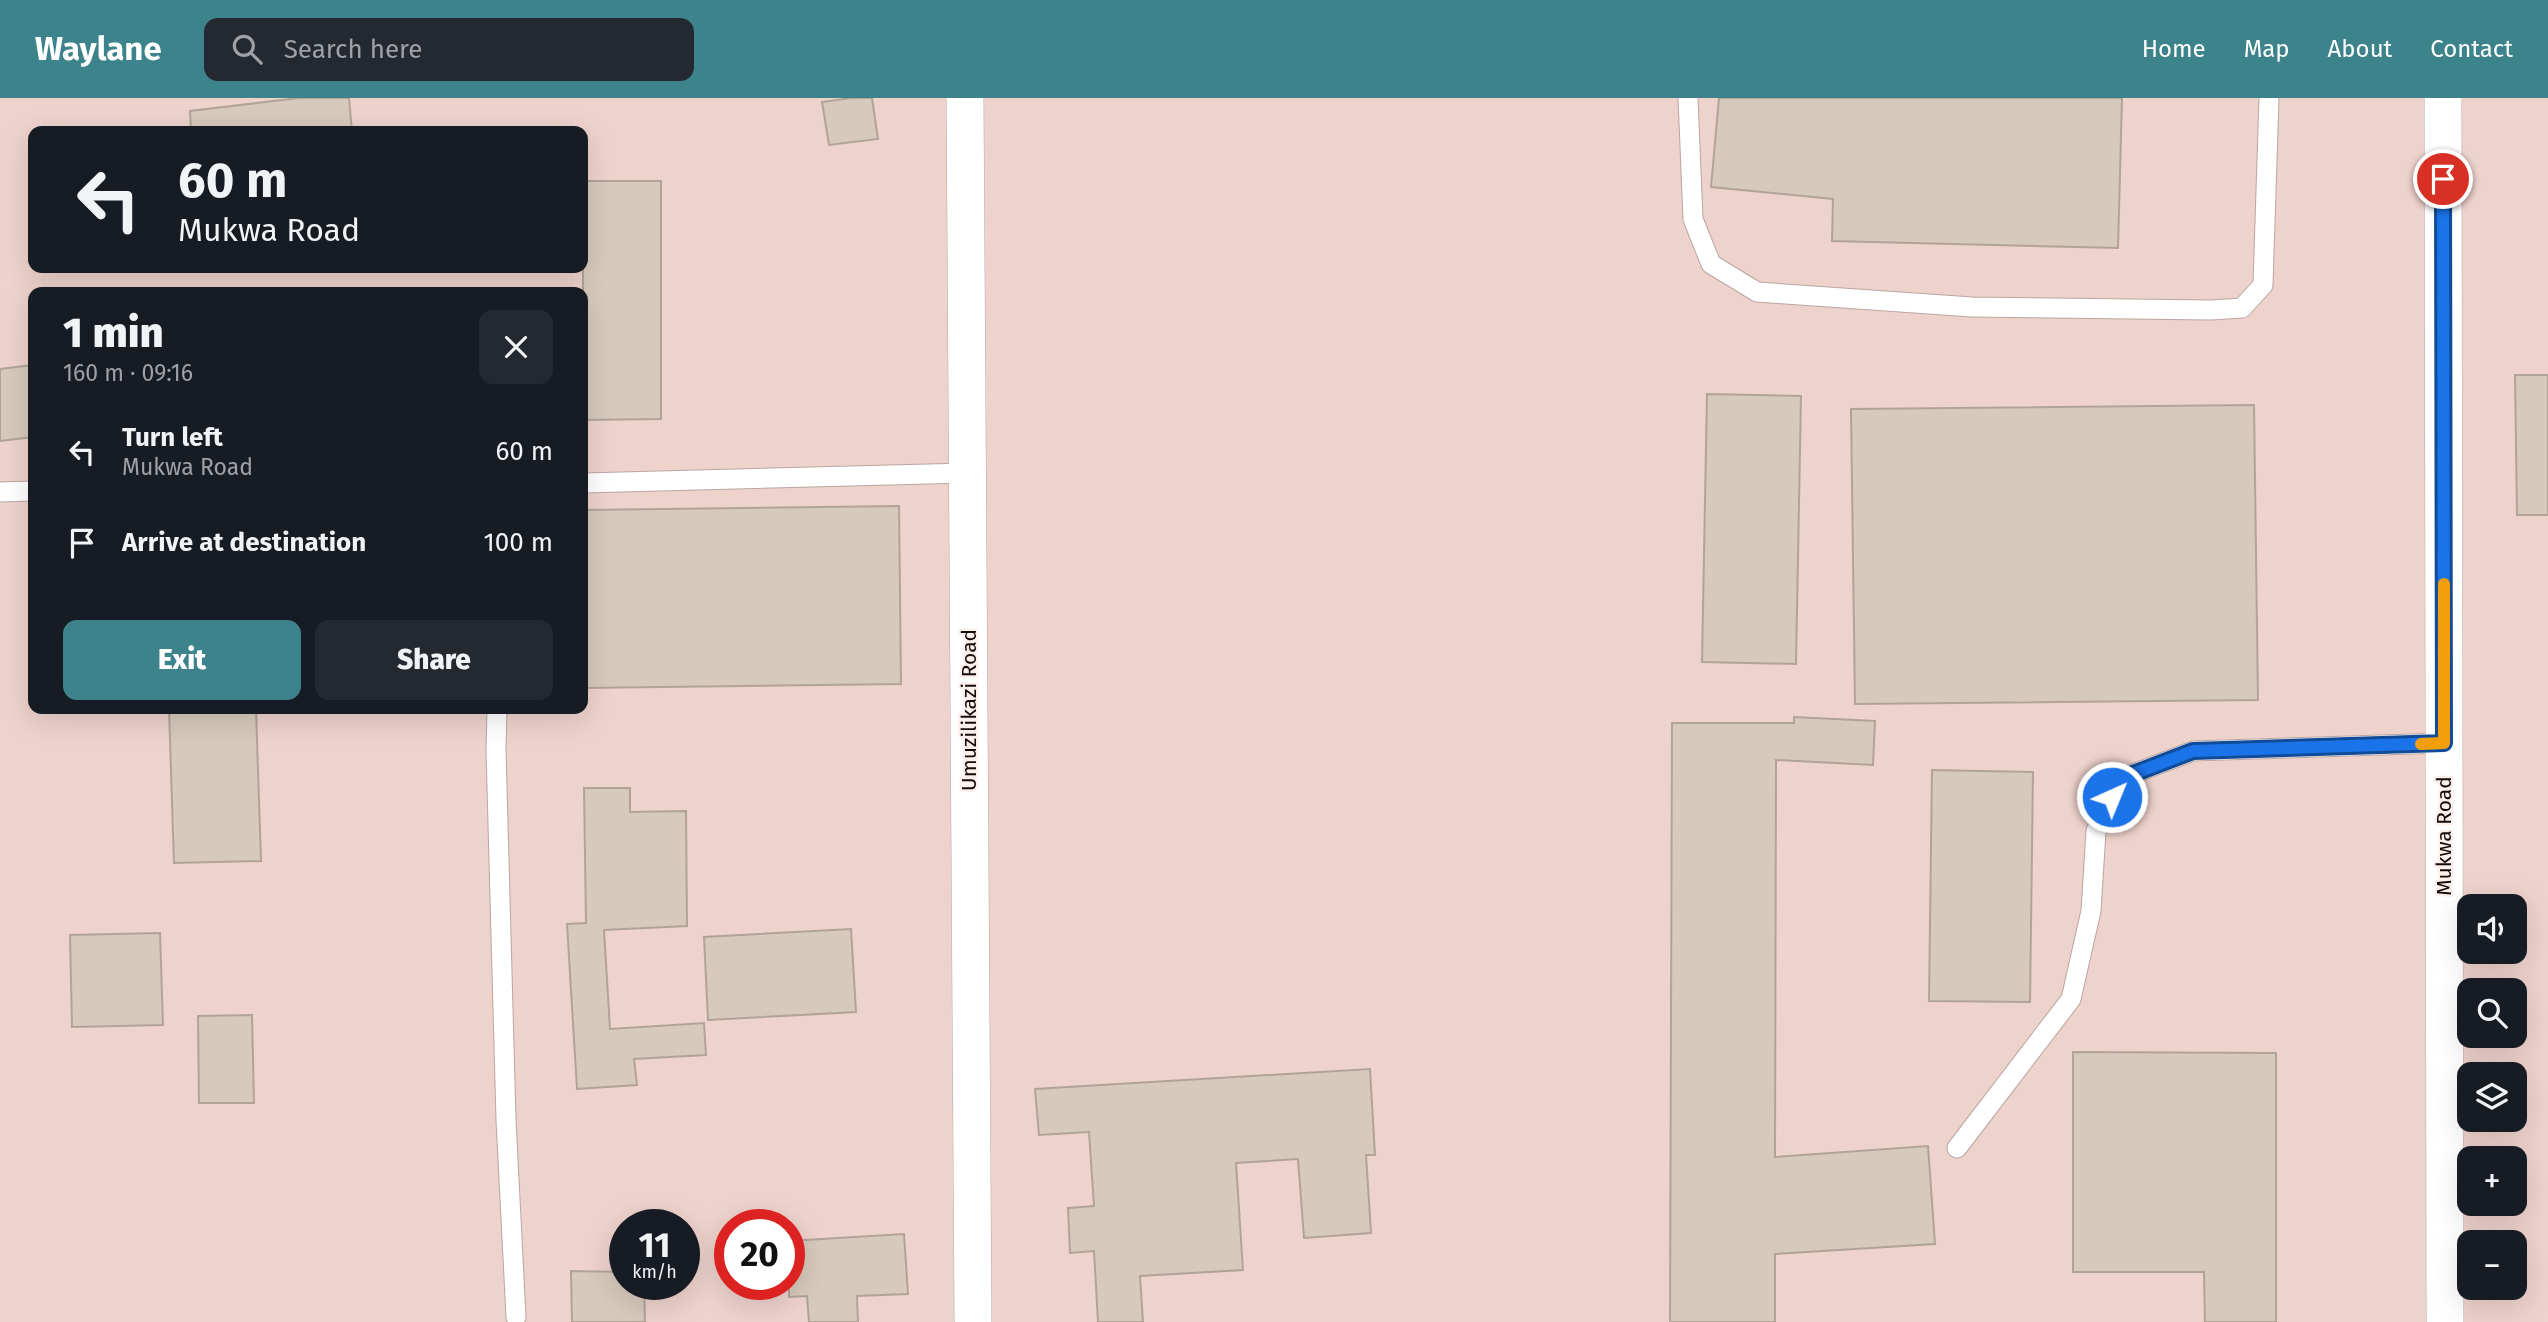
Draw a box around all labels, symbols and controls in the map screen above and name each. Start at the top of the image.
search box [204,18,694,81]
text: Waylane [35,29,162,69]
icon: search [228,30,266,68]
text: Search here [284,34,423,65]
text: Home [2142,35,2206,63]
text: Map [2244,35,2290,63]
text: About [2328,35,2392,63]
text: Contact [2430,35,2513,63]
pin [2413,149,2473,209]
text: 60 m [178,151,287,210]
icon: left [63,154,154,245]
icon: arrive [2424,160,2462,198]
text: Mukwa Road [178,211,360,249]
text: 1 min [63,308,164,358]
button: close [479,310,553,384]
text: 160 m · 09:16 [63,359,193,387]
text: Turn left [122,422,223,453]
icon: left [63,433,101,471]
text: 60 m [495,436,553,467]
text: Mukwa Road [122,453,253,481]
icon: arrive [63,524,101,562]
text: Arrive at destination [122,527,366,558]
text: 100 m [484,527,553,558]
button: Exit [63,620,301,700]
button: Share [315,620,553,700]
street label: Umuzilikazi Road [956,629,982,791]
position arrow [2075,760,2149,834]
street label: Mukwa Road [2431,776,2457,896]
map controls [2457,894,2527,1300]
button: sound [2457,894,2527,964]
button: search [2457,978,2527,1048]
button: layers [2457,1062,2527,1132]
button: + [2457,1146,2527,1216]
speed limit sign: 20 [714,1209,805,1300]
text: 11 [639,1224,670,1266]
button: − [2457,1230,2527,1300]
text: km/h [632,1261,677,1283]

